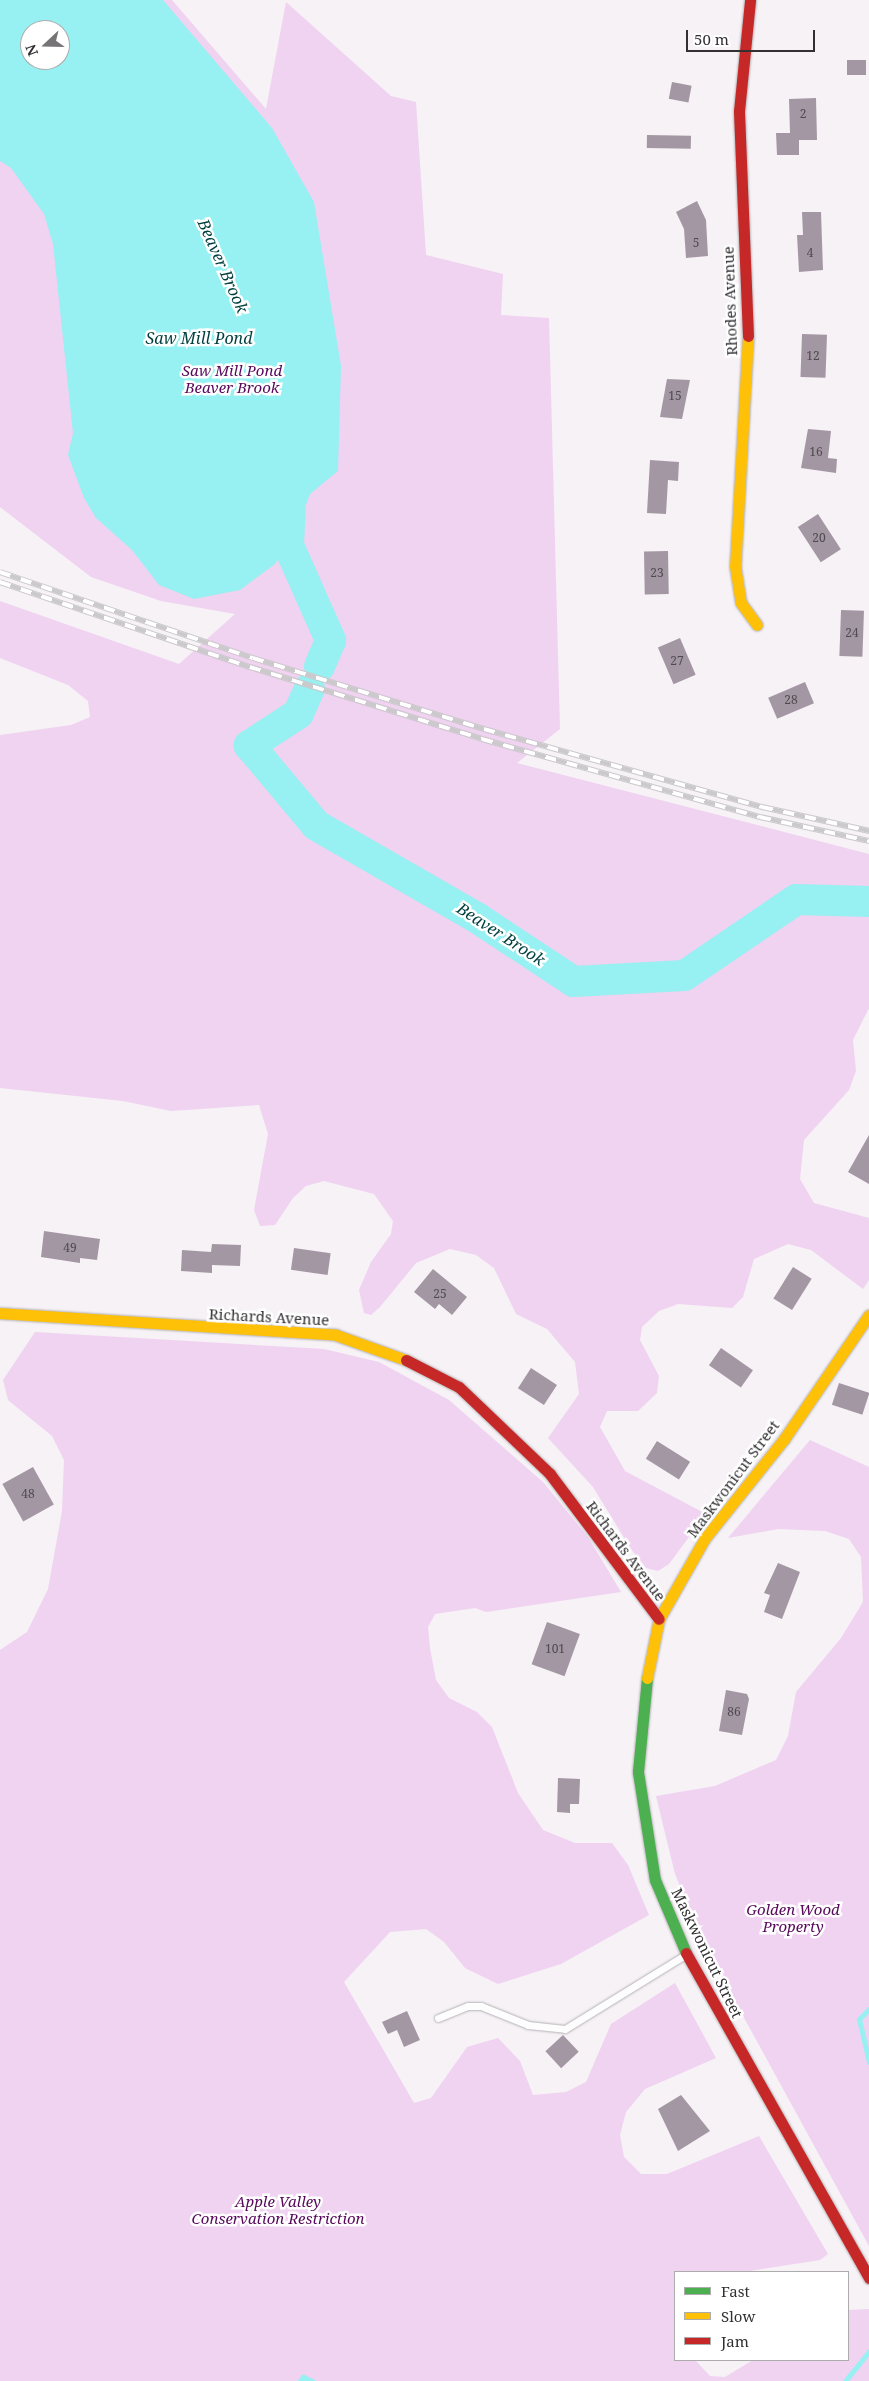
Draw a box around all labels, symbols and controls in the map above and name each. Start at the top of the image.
north arrow [20,20,70,70]
scale bar [689,20,818,52]
text: 50 m [694,29,729,49]
text: N [21,42,42,59]
house number: 2 [800,107,806,121]
water label: Beaver Brook [194,216,252,316]
house number: 5 [693,236,699,250]
street label: Rhodes Avenue [719,246,741,356]
house number: 4 [807,246,813,260]
water label: Saw Mill Pond [146,328,252,348]
house number: 12 [806,349,820,363]
park label: Saw Mill Pond Beaver Brook [182,361,282,396]
house number: 15 [668,389,682,403]
house number: 16 [809,445,823,459]
house number: 20 [812,531,826,545]
house number: 23 [650,566,664,580]
house number: 24 [845,626,859,640]
house number: 27 [670,654,684,668]
house number: 28 [784,693,798,707]
water label: Beaver Brook [453,898,549,970]
house number: 49 [63,1241,77,1255]
house number: 25 [433,1287,447,1301]
street label: Richards Avenue [208,1305,330,1329]
street label: Maskwonicut Street [683,1417,783,1541]
house number: 48 [21,1487,35,1501]
street label: Richards Avenue [583,1497,669,1605]
house number: 101 [545,1642,565,1656]
house number: 86 [727,1705,741,1719]
street label: Maskwonicut Street [668,1885,746,2021]
park label: Golden Wood Property [746,1900,840,1935]
park label: Apple Valley Conservation Restriction [191,2192,365,2227]
legend [674,2271,849,2361]
text: Fast [721,2281,750,2301]
text: Slow [721,2306,755,2326]
text: Jam [721,2331,749,2351]

